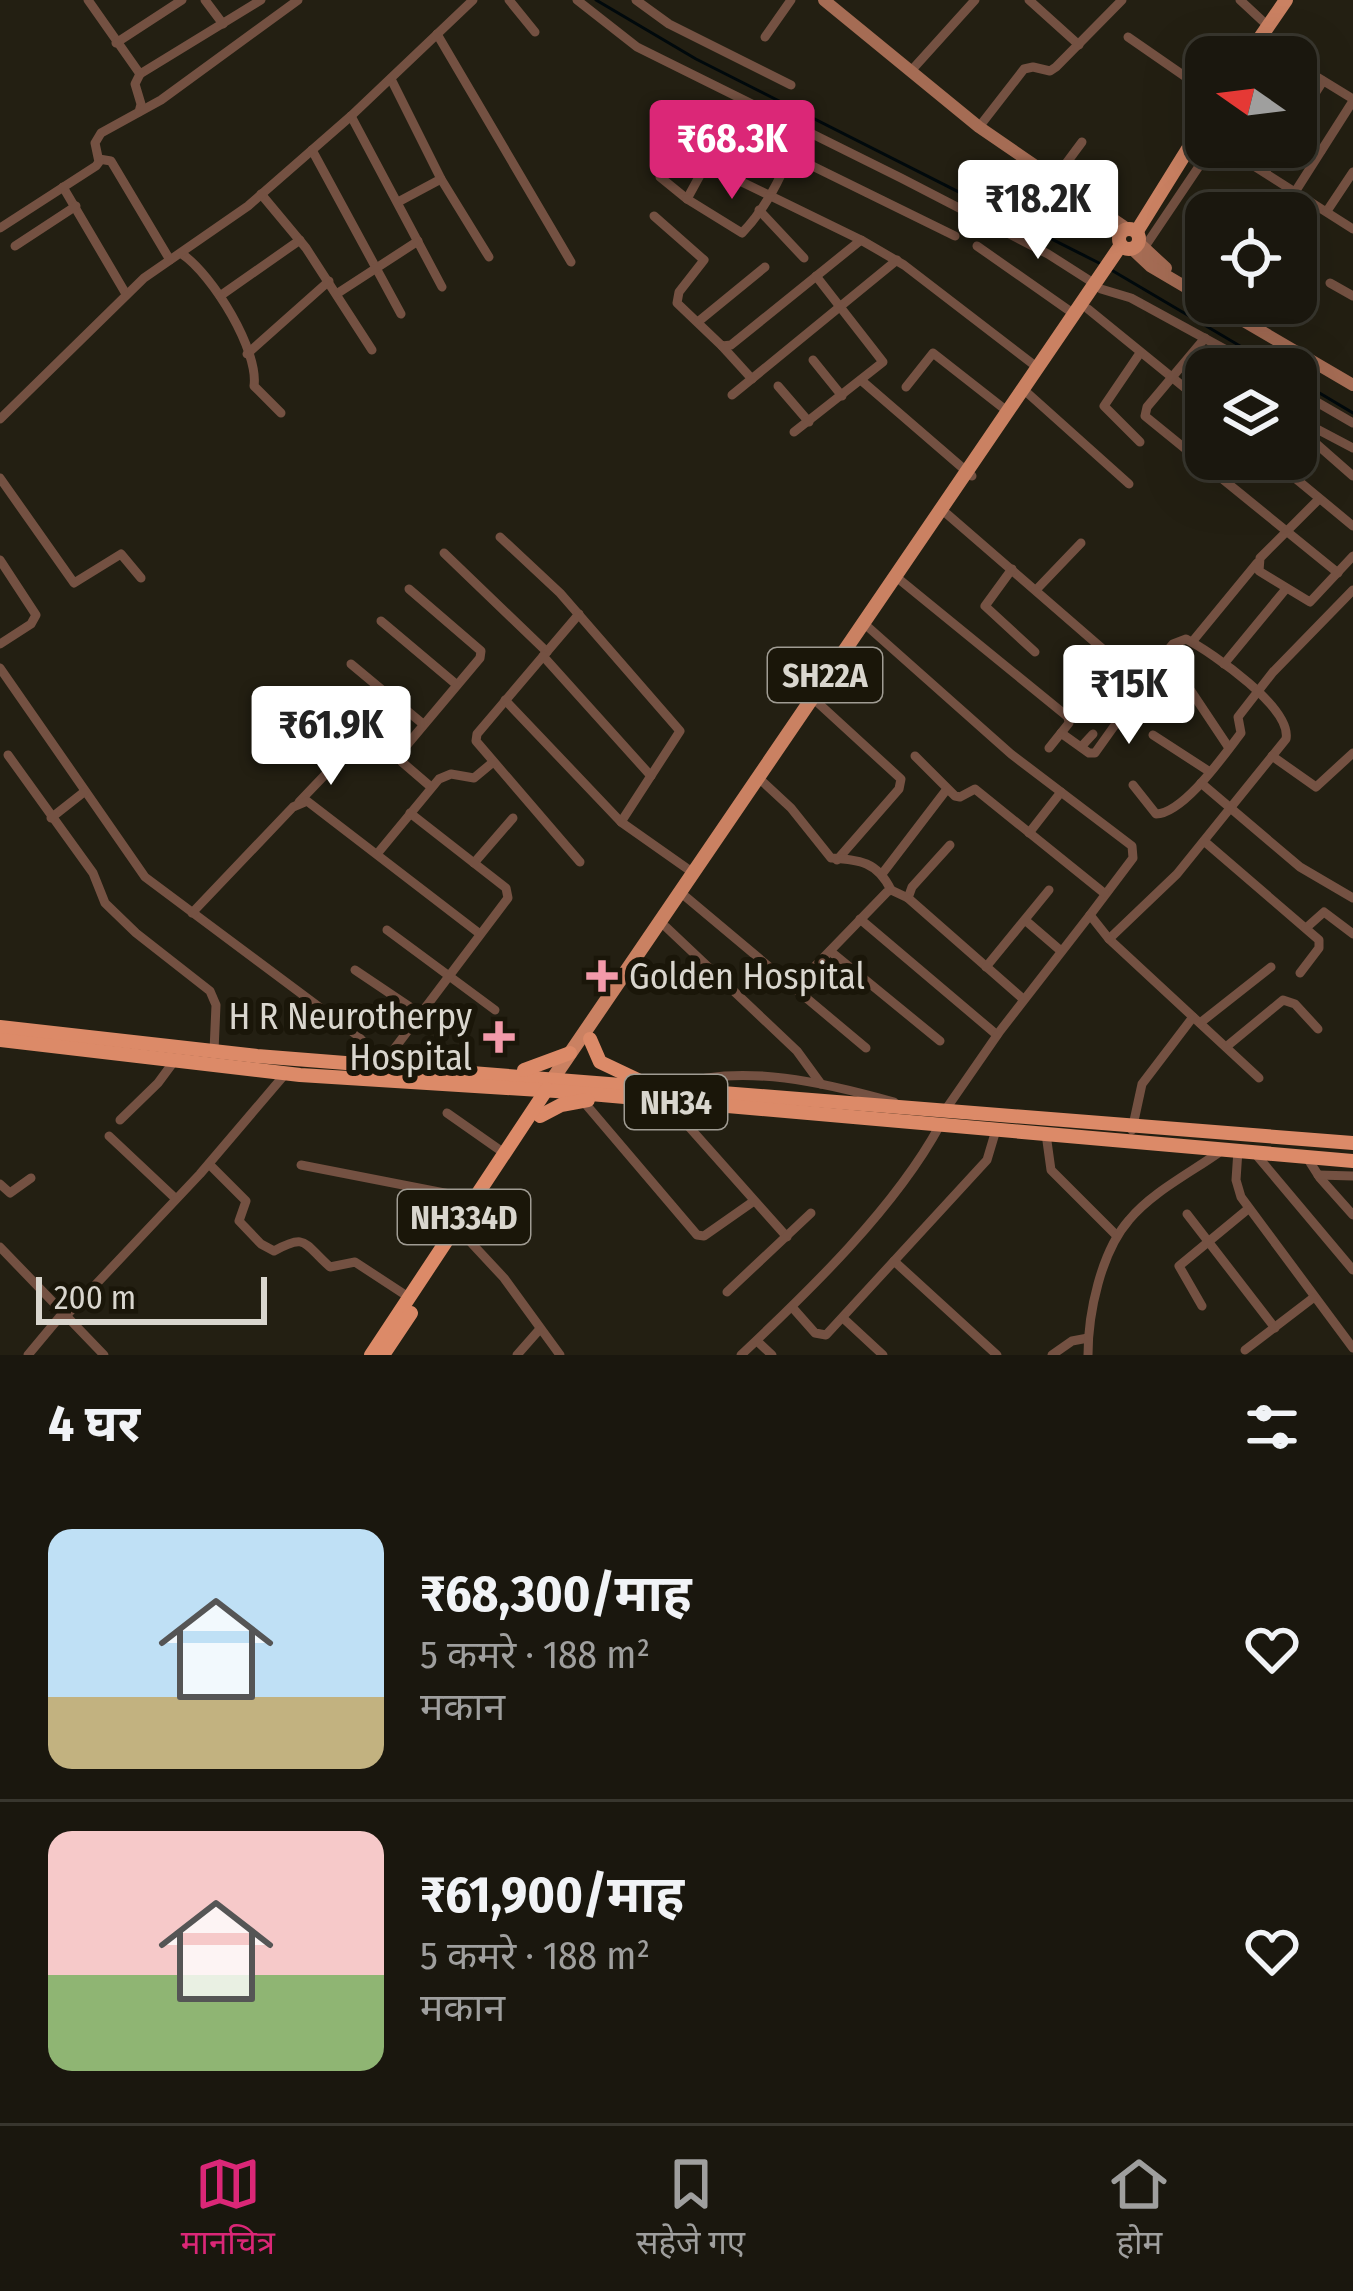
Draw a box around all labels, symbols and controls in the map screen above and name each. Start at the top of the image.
north arrow [1185,36,1317,168]
map controls [1185,36,1317,480]
pin: ₹68.3K [634,100,830,202]
text: ₹68.3K [677,116,787,162]
pin: ₹18.2K [940,160,1136,262]
text: ₹18.2K [985,176,1091,222]
button: locate [1185,192,1317,324]
button: layers [1185,348,1317,480]
pin: ₹15K [1058,645,1200,747]
road number: SH22A [768,648,882,702]
text: ₹15K [1090,661,1168,707]
pin: ₹61.9K [233,686,429,788]
text: ₹61.9K [279,702,383,748]
place label: Golden Hospital [629,955,865,999]
marker: Golden Hospital [586,960,618,992]
place label: H R Neurotherpy Hospital [229,995,472,1080]
marker: H R Neurotherpy Hospital [483,1021,515,1053]
road number: NH34 [625,1075,727,1129]
road number: NH334D [398,1190,530,1244]
scale bar [36,1271,267,1324]
text: 200 m [54,1278,136,1318]
text: 4 घर [48,1393,140,1455]
icon: filters [1239,1394,1305,1460]
text: ₹68,300/माह [420,1563,692,1625]
icon: home [144,1577,288,1721]
icon: heart [1239,1616,1305,1682]
text: 5 कमरे · 188 m² [420,1632,650,1678]
text: मकान [420,1684,505,1730]
text: ₹61,900/माह [420,1864,684,1926]
icon: home [144,1879,288,2023]
icon: heart [1239,1918,1305,1984]
text: 5 कमरे · 188 m² [420,1933,650,1979]
text: मकान [420,1985,505,2031]
tab: मानचित्र [181,2151,275,2267]
tab: सहेजे गए [636,2151,745,2267]
tab: होम [1106,2151,1172,2267]

